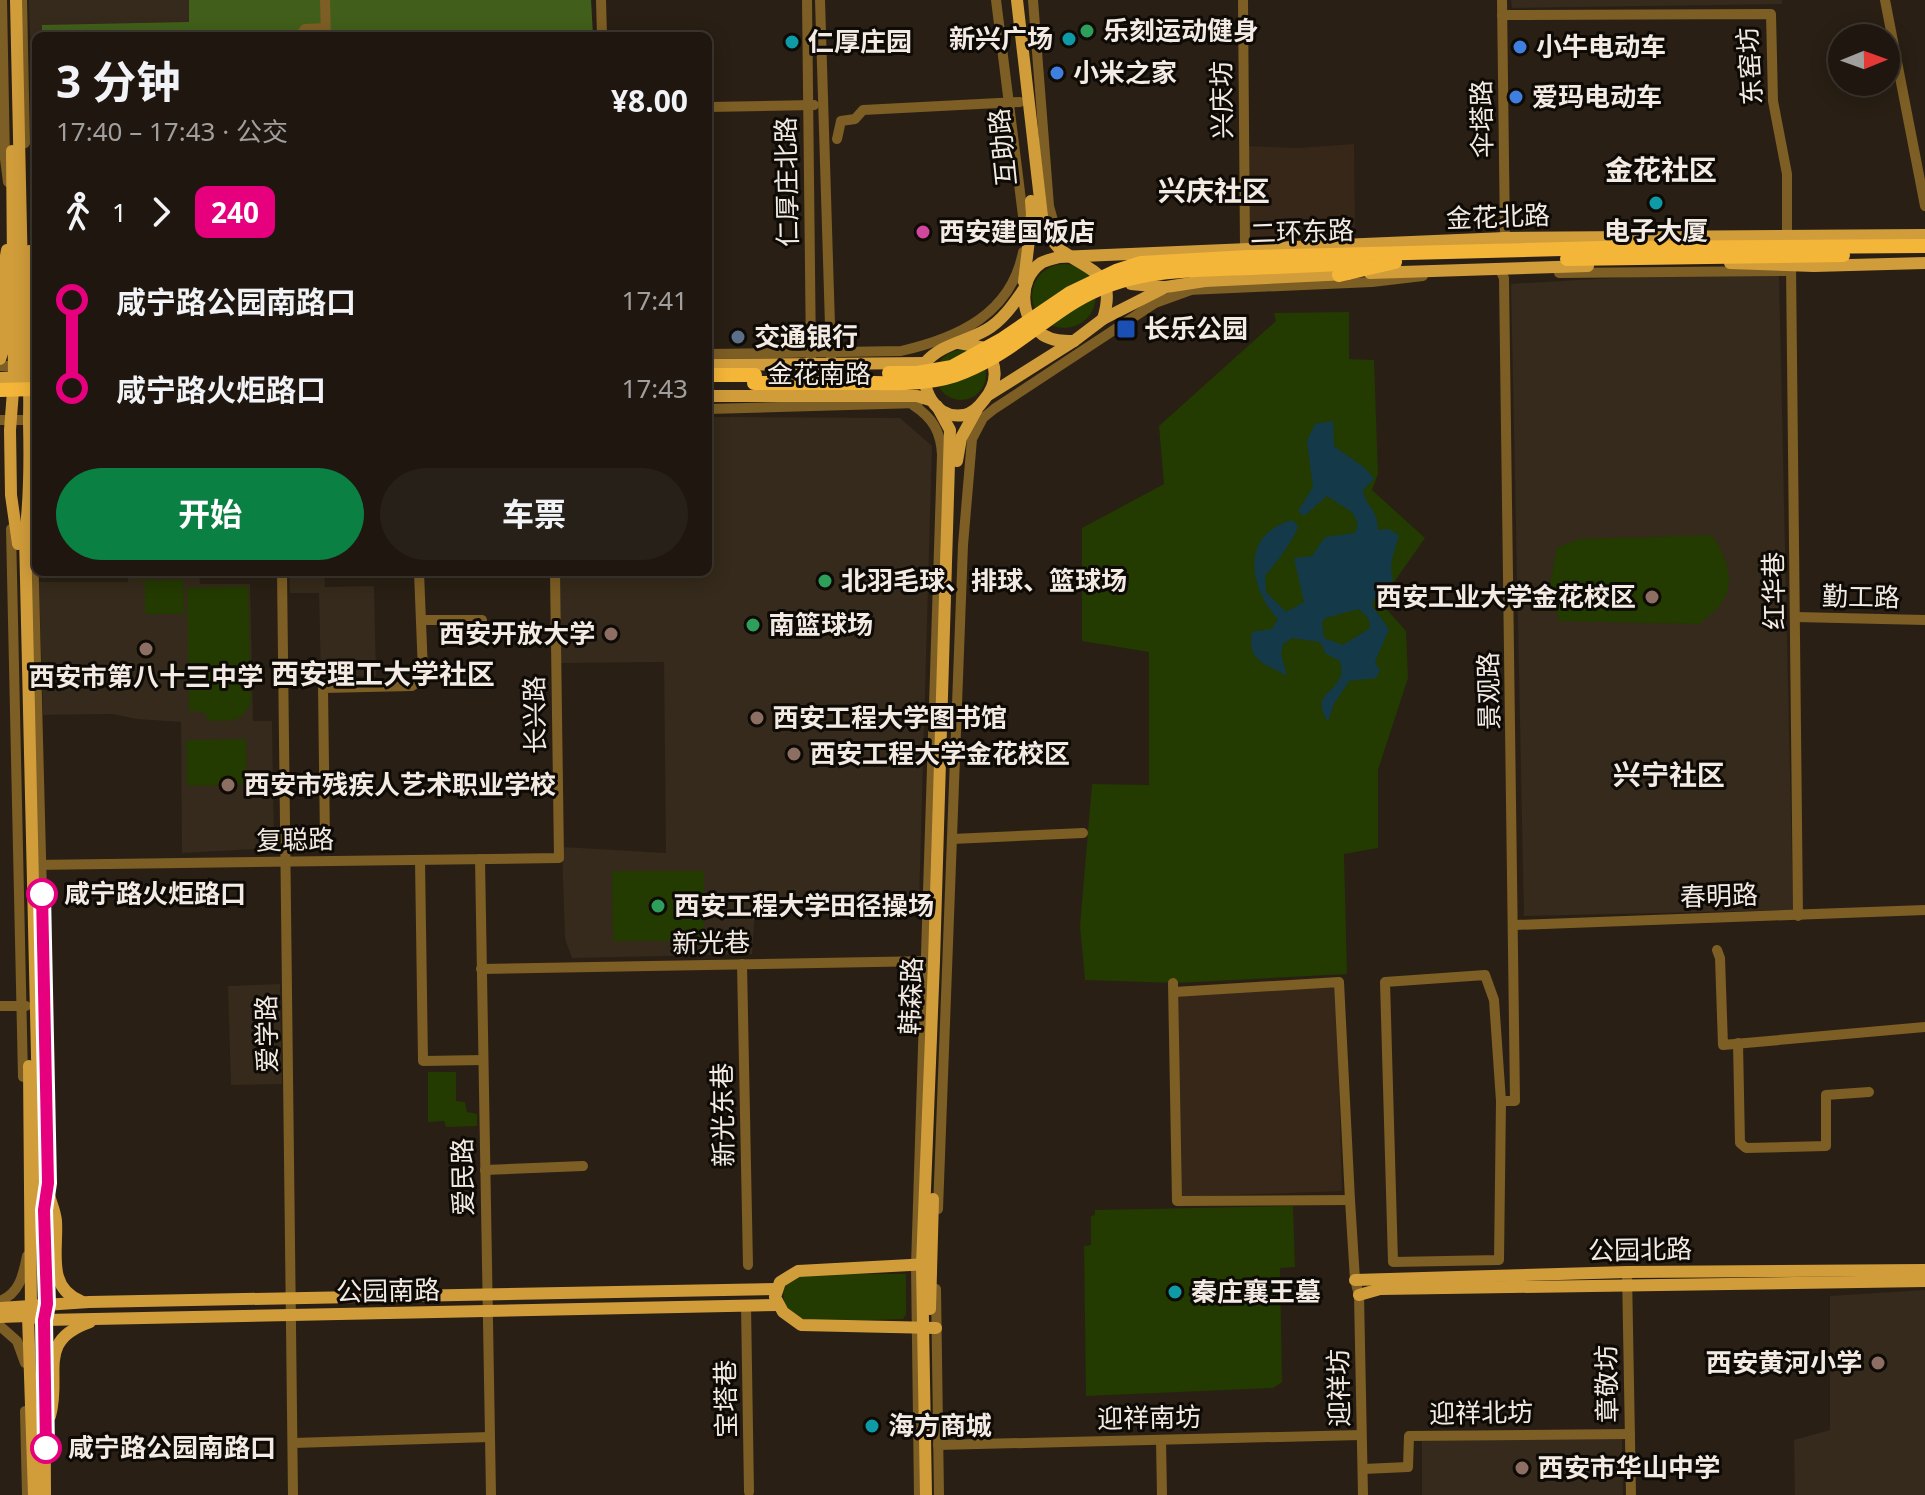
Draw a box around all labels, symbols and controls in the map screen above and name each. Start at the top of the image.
place label: 乐刻运动健身 [1103,12,1259,48]
place label: 新兴广场 [949,20,1053,56]
marker: 乐刻运动健身 [1078,22,1096,40]
place label: 仁厚庄园 [808,23,912,59]
north arrow [1828,24,1900,96]
map controls [1828,24,1900,96]
street label: 东窑坊 [1728,26,1770,106]
place label: 小牛电动车 [1536,28,1666,64]
marker: 新兴广场 [1060,30,1078,48]
marker: 仁厚庄园 [783,33,801,51]
marker: 小牛电动车 [1511,38,1529,56]
text: 3 分钟 [56,51,181,111]
place label: 小米之家 [1073,54,1177,90]
street label: 兴庆坊 [1202,61,1240,139]
marker: 小米之家 [1048,64,1066,82]
place label: 爱玛电动车 [1532,78,1662,114]
text: ¥8.00 [611,80,688,121]
street label: 伞塔路 [1462,80,1500,158]
marker: 爱玛电动车 [1507,88,1525,106]
street label: 互助路 [980,106,1024,188]
text: 17:40 – 17:43 · 公交 [56,113,288,149]
street label: 仁厚庄北路 [767,117,805,247]
district label: 金花社区 [1605,150,1717,188]
district label: 兴庆社区 [1158,171,1270,209]
icon: walk [56,190,100,234]
icon: forward [139,190,183,234]
text: 240 [211,193,259,231]
text: 1 [112,194,127,230]
marker: 电子大厦 [1647,194,1665,212]
street label: 金花北路 [1445,196,1551,236]
street label: 二环东路 [1249,211,1355,251]
place label: 电子大厦 [1604,212,1708,248]
place label: 西安建国饭店 [939,213,1095,249]
marker: 西安建国饭店 [914,223,932,241]
text: 咸宁路公园南路口 [116,281,356,322]
text: 17:41 [622,282,688,318]
place label: 长乐公园 [1144,310,1248,346]
place label: 交通银行 [754,318,858,354]
marker: 长乐公园 [1115,318,1137,340]
marker: 交通银行 [729,328,747,346]
street label: 金花南路 [767,355,871,391]
text: 咸宁路火炬路口 [116,369,326,410]
text: 17:43 [622,370,688,406]
button: 开始 [56,468,364,560]
button: 车票 [380,468,688,560]
street label: 红华巷 [1754,552,1792,630]
place label: 北羽毛球、排球、篮球场 [841,562,1127,598]
marker: 北羽毛球、排球、篮球场 [816,572,834,590]
street label: 勤工路 [1822,577,1900,615]
place label: 西安工业大学金花校区 [1376,578,1636,614]
marker: 西安工业大学金花校区 [1643,588,1661,606]
place label: 南篮球场 [769,606,873,642]
place label: 西安开放大学 [439,615,595,651]
marker: 南篮球场 [744,616,762,634]
marker: 西安开放大学 [602,625,620,643]
marker: 西安市第八十三中学 [137,640,155,658]
street label: 景观路 [1469,652,1507,730]
district label: 西安理工大学社区 [271,654,495,692]
place label: 西安市第八十三中学 [29,658,263,694]
street label: 长兴路 [515,676,553,754]
place label: 西安工程大学图书馆 [773,699,1007,735]
marker: 西安工程大学图书馆 [748,709,766,727]
place label: 西安工程大学金花校区 [810,735,1070,771]
marker: 西安工程大学金花校区 [785,745,803,763]
district label: 兴宁社区 [1613,755,1725,793]
place label: 西安市残疾人艺术职业学校 [244,766,556,802]
marker: 西安市残疾人艺术职业学校 [219,776,237,794]
street label: 复聪路 [256,820,334,858]
place label: 咸宁路火炬路口 [64,875,246,911]
street label: 春明路 [1679,876,1759,914]
marker: 咸宁路火炬路口 [27,879,57,909]
place label: 西安工程大学田径操场 [674,887,934,923]
marker: 西安工程大学田径操场 [649,897,667,915]
street label: 新光巷 [672,923,750,961]
street label: 韩森路 [891,956,929,1036]
street label: 爱学路 [247,995,285,1073]
street label: 新光东巷 [703,1063,741,1167]
street label: 爱民路 [443,1138,481,1216]
street label: 公园北路 [1588,1230,1692,1268]
street label: 公园南路 [336,1271,440,1309]
place label: 秦庄襄王墓 [1191,1273,1321,1309]
marker: 秦庄襄王墓 [1166,1283,1184,1301]
place label: 西安黄河小学 [1706,1344,1862,1380]
street label: 章敬坊 [1587,1345,1625,1423]
street label: 迎祥坊 [1319,1349,1357,1427]
marker: 西安黄河小学 [1869,1354,1887,1372]
street label: 宝塔巷 [706,1360,744,1438]
street label: 迎祥北坊 [1429,1393,1533,1431]
street label: 迎祥南坊 [1097,1398,1201,1436]
place label: 海方商城 [888,1407,992,1443]
marker: 海方商城 [863,1417,881,1435]
place label: 咸宁路公园南路口 [68,1429,276,1465]
marker: 咸宁路公园南路口 [31,1433,61,1463]
place label: 西安市华山中学 [1538,1449,1720,1485]
marker: 西安市华山中学 [1513,1459,1531,1477]

